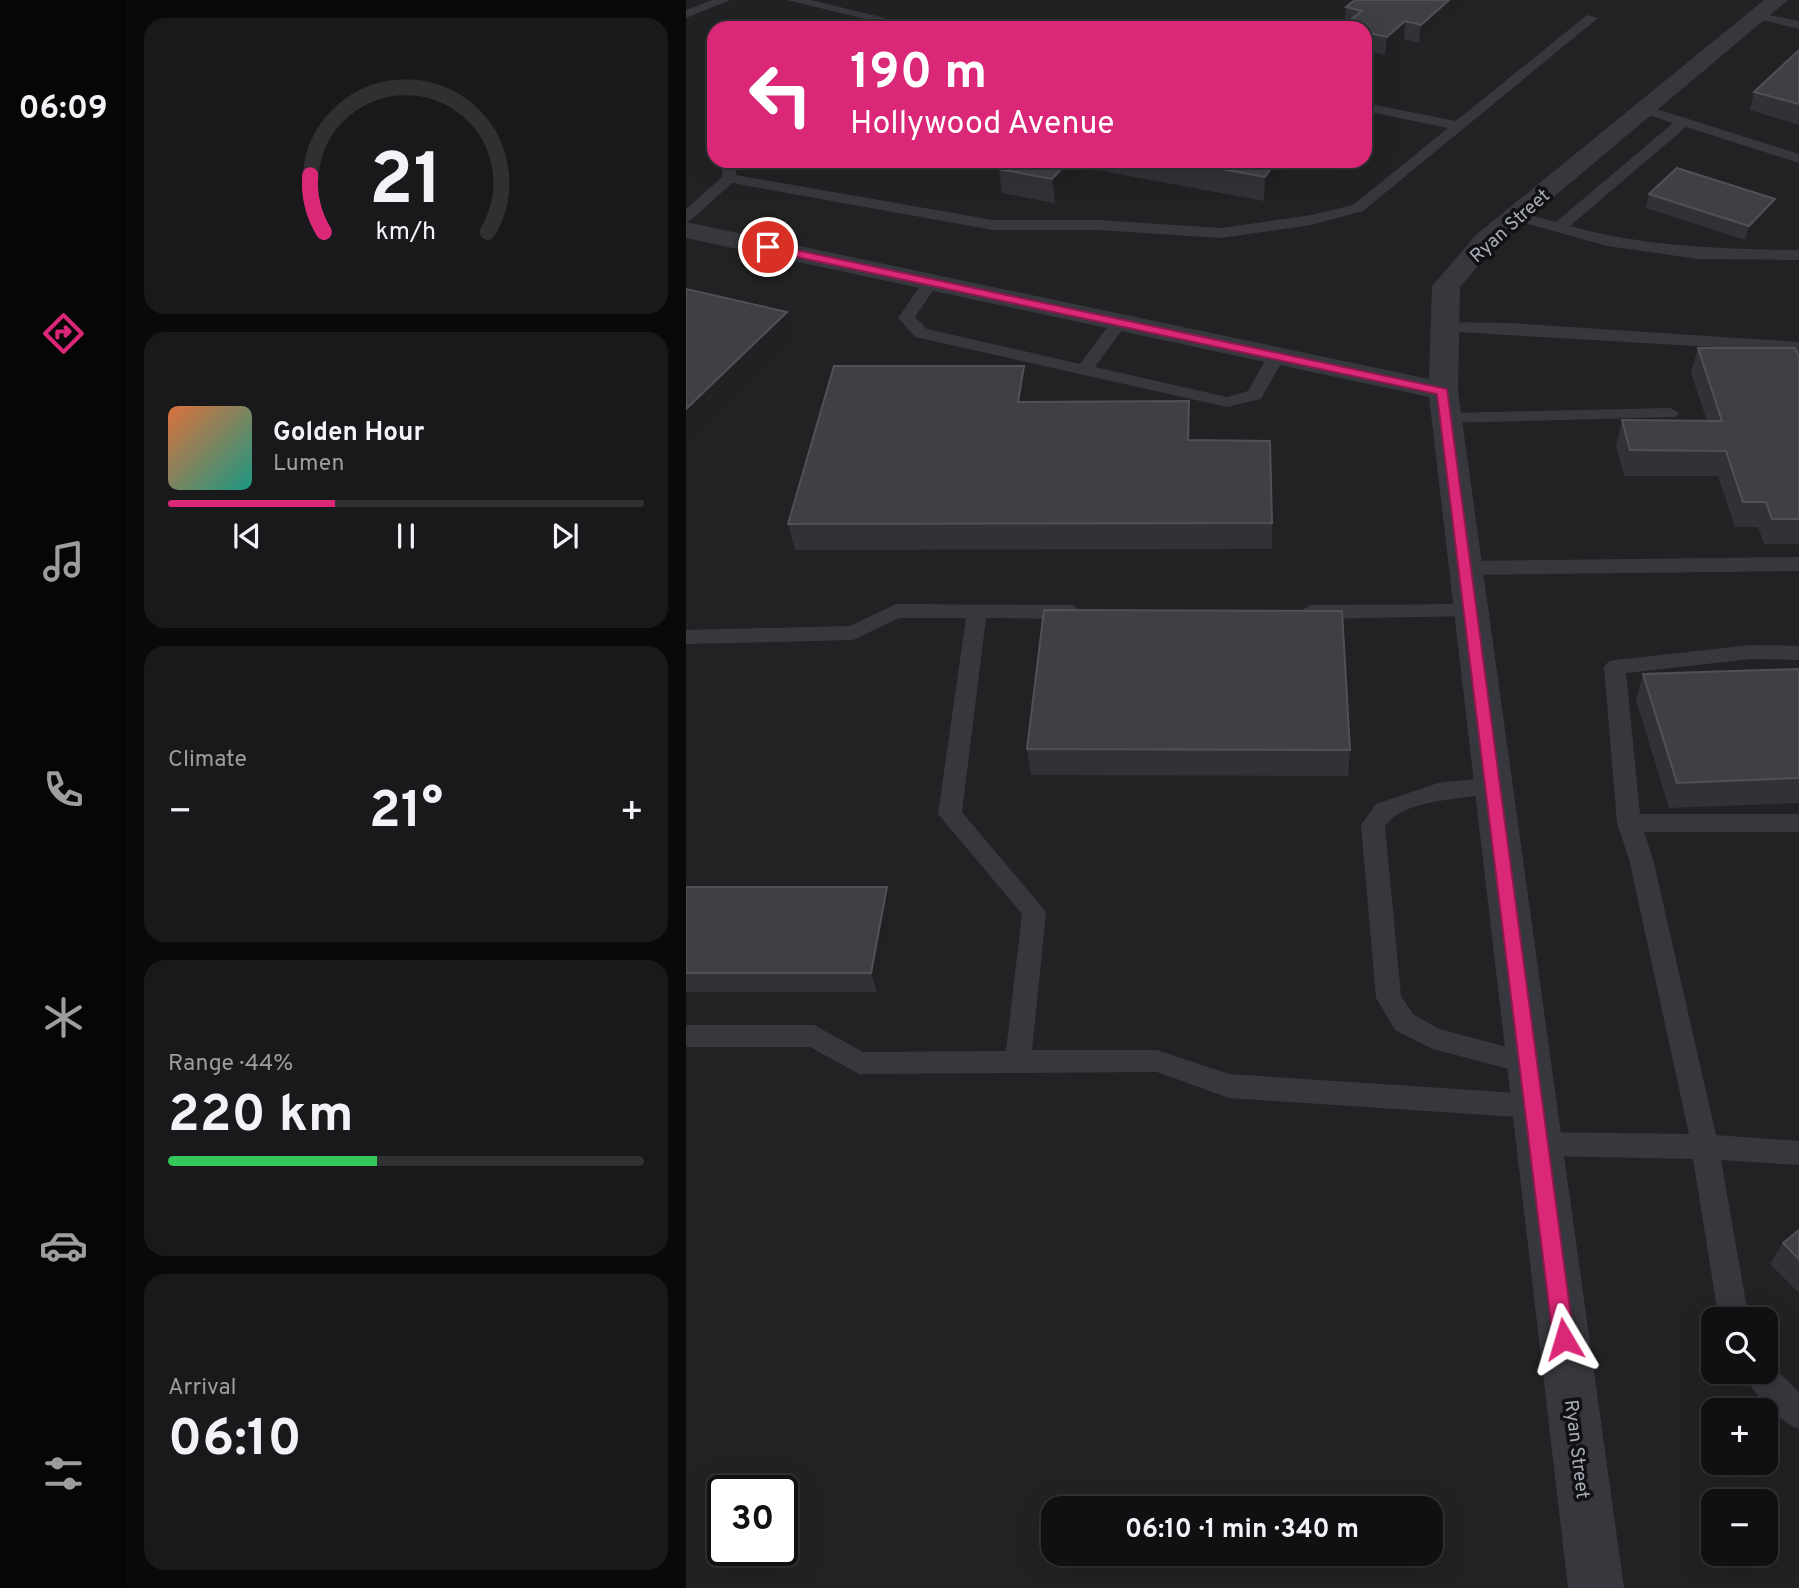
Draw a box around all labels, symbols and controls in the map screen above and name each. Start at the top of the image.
text: 190 m [850,44,987,106]
icon: left [735,49,826,140]
text: 06:09 [18,90,108,130]
text: Hollywood Avenue [850,105,1115,145]
text: 21 [369,138,443,230]
street label: Ryan Street [1465,184,1555,269]
text: km/h [376,217,436,249]
pin [738,217,798,277]
icon: arrive [749,228,787,266]
icon: directions [39,309,88,358]
text: Golden Hour [273,417,424,450]
text: Lumen [273,450,344,479]
icon: previous [228,517,266,555]
icon: pause [387,517,425,555]
icon: next [546,517,584,555]
icon: music [39,537,88,586]
text: Climate [168,746,247,775]
icon: phone [39,765,88,814]
text: 21° [369,780,443,846]
text: − [168,789,193,838]
text: + [619,789,644,838]
icon: climate [39,993,88,1042]
text: Range · 44% [168,1050,293,1079]
text: 220 km [168,1084,354,1150]
icon: car [39,1221,88,1270]
position arrow [1527,1302,1601,1376]
map controls [1701,1307,1778,1566]
button: search [1701,1307,1778,1384]
text: Arrival [168,1374,237,1403]
street label: Ryan Street [1558,1398,1594,1500]
button: + [1701,1398,1778,1475]
text: 06:10 [168,1408,302,1474]
icon: filters [39,1449,88,1498]
speed limit sign: 30 [707,1475,798,1566]
button: − [1701,1489,1778,1566]
text: 06:10 · 1 min · 340 m [1125,1514,1359,1547]

